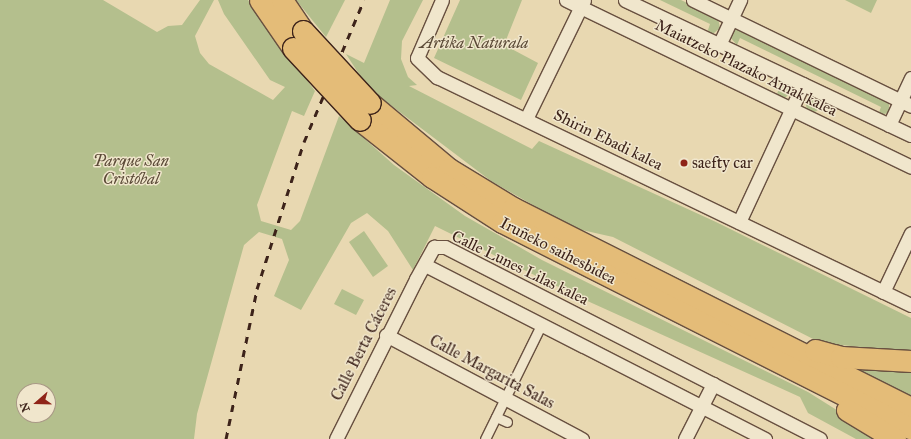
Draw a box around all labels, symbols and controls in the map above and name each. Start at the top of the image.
street label: Maiatzeko Plazako Amak kalea [652,16,840,120]
park label: Artika Naturala [420,33,528,53]
street label: Shirin Ebadi kalea [550,105,666,175]
park label: Parque San Cristóbal [93,151,169,189]
place label: saefty car [692,153,753,173]
marker: saefty car [679,158,689,168]
street label: Iruñeko saihesbidea [497,214,619,288]
street label: Calle Lunes Lilas kalea [448,227,592,309]
street label: Calle Berta Cáceres [327,284,401,404]
street label: Calle Margarita Salas [426,331,558,413]
north arrow [16,383,56,423]
text: N [17,400,33,414]

